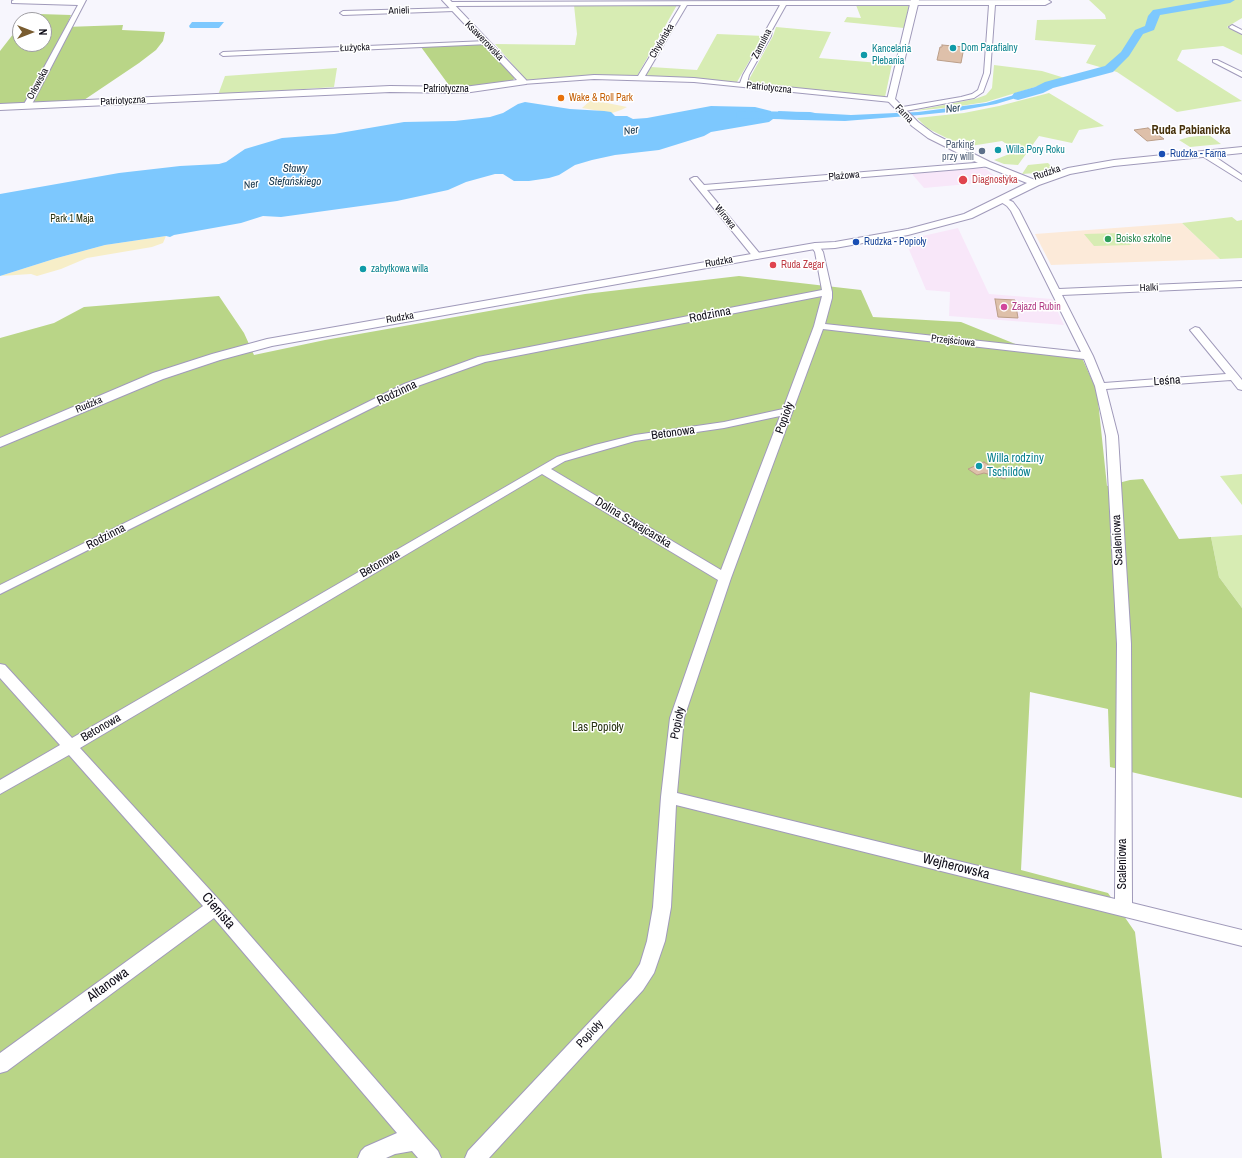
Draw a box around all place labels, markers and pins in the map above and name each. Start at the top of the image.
place label: Dom Parafialny [961,42,1018,54]
place label: Kancelaria Plebania [872,43,911,66]
marker: Dom Parafialny [948,43,958,53]
marker: Kancelaria Plebania [859,50,869,60]
place label: Wake & Roll Park [569,92,633,104]
marker: Wake & Roll Park [556,93,566,103]
place label: Parking przy willi [942,139,974,162]
place label: Willa Pory Roku [1006,144,1065,156]
marker: Willa Pory Roku [993,145,1003,155]
marker: Parking przy willi [977,146,987,156]
place label: Rudzka - Farna [1170,148,1226,160]
marker: Rudzka - Farna [1157,149,1167,159]
marker: Diagnostyka [957,174,969,186]
place label: Diagnostyka [972,174,1018,186]
place label: Boisko szkolne [1116,233,1171,245]
marker: Boisko szkolne [1103,234,1113,244]
place label: Rudzka - Popioły [864,236,926,248]
marker: Rudzka - Popioły [851,237,861,247]
place label: Ruda Zegar [781,259,824,271]
marker: Ruda Zegar [768,260,778,270]
place label: zabytkowa willa [371,263,428,275]
marker: zabytkowa willa [358,264,368,274]
place label: Zajazd Rubin [1012,301,1061,313]
marker: Zajazd Rubin [999,302,1009,312]
place label: Willa rodziny Tschildów [987,452,1044,480]
marker: Willa rodziny Tschildów [974,461,984,471]

